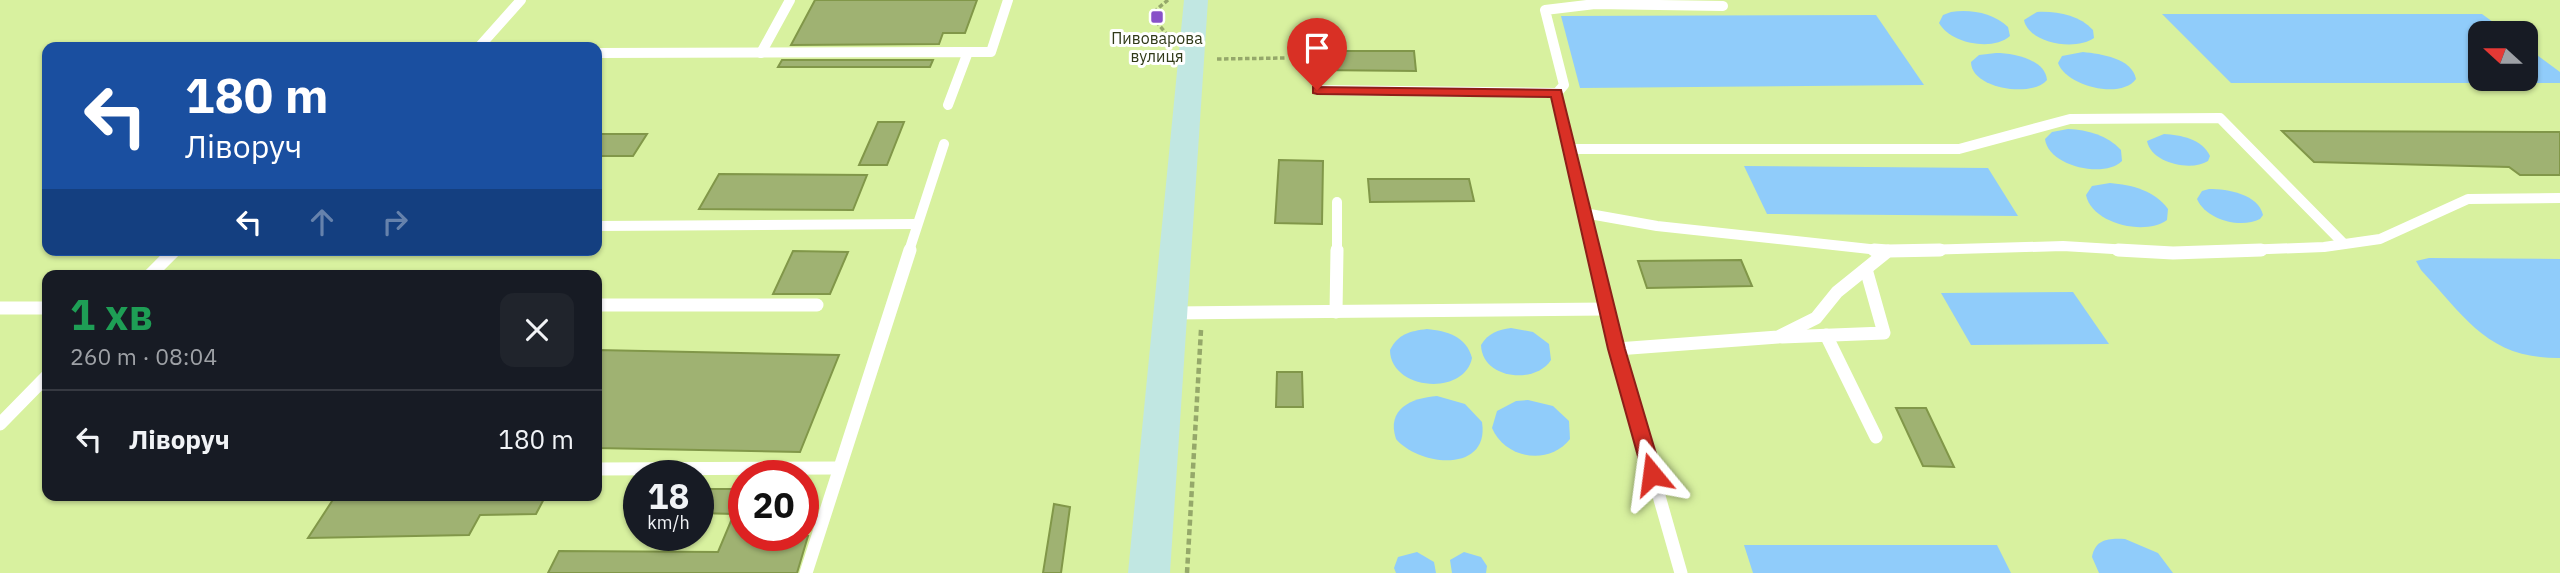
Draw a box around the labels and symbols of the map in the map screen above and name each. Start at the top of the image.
marker: Пивоварова вулиця [1149,9,1165,25]
pin [1287,18,1347,90]
north arrow [2468,21,2538,91]
place label: Пивоварова вулиця [1111,28,1203,66]
position arrow [1615,437,1689,511]
speed limit sign: 20 [728,460,819,551]

